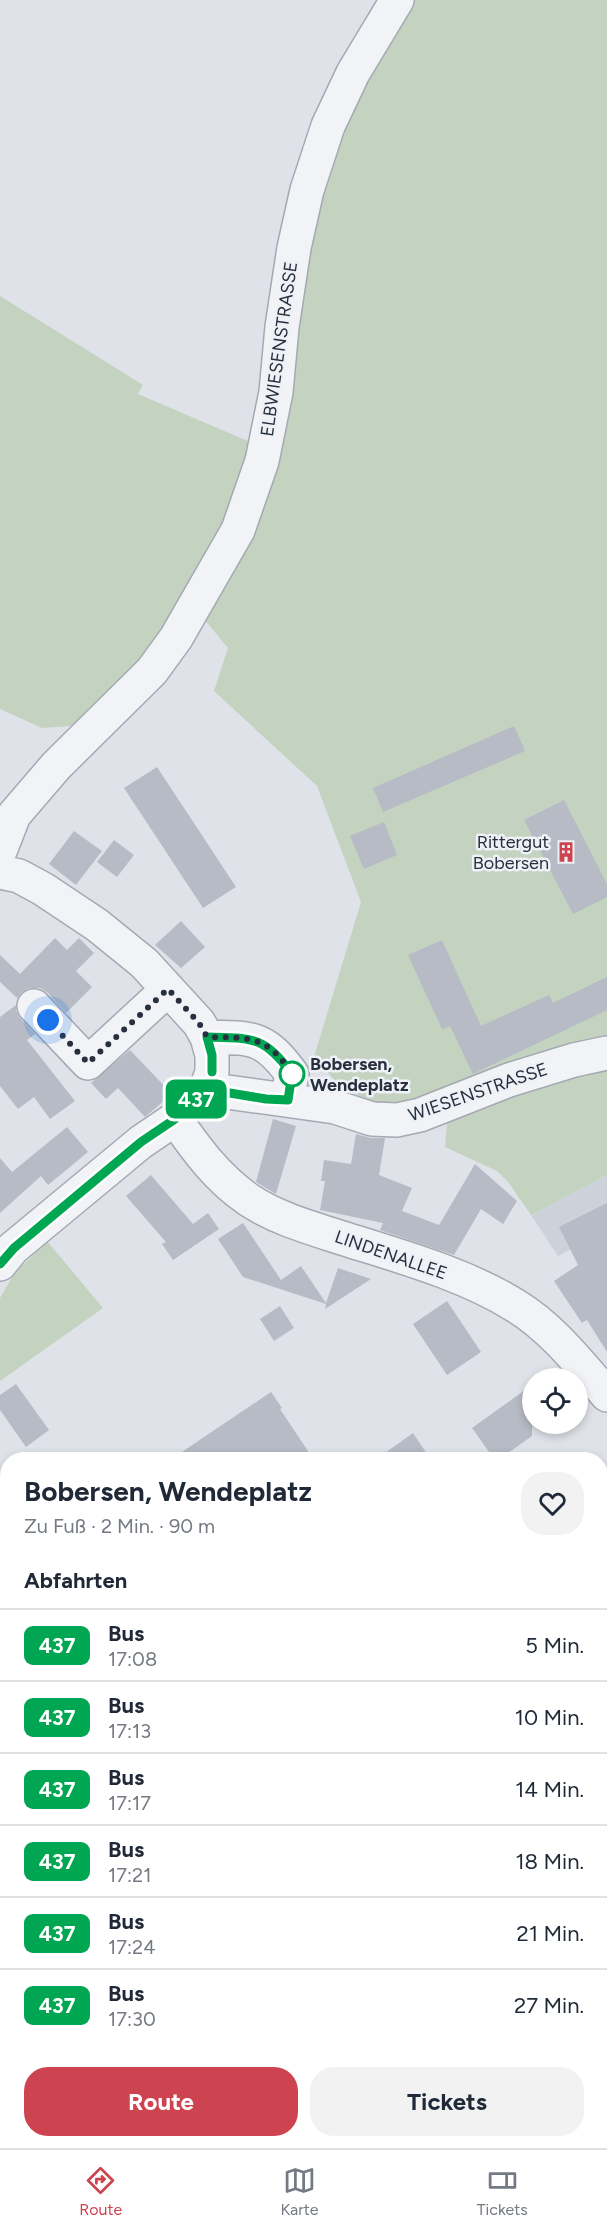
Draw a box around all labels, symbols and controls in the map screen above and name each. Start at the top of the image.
street label: ELBWIESENSTRASSE [256,260,302,438]
place label: Rittergut Bobersen [473,831,549,874]
building icon: Rittergut Bobersen [554,840,578,864]
your location [33,1005,63,1035]
place label: Bobersen, Wendeplatz [310,1053,409,1096]
street label: WIESENSTRASSE [406,1058,550,1126]
marker: Bobersen, Wendeplatz [279,1061,305,1087]
line badge: 437 [162,1080,230,1118]
text: 437 [178,1087,214,1112]
street label: LINDENALLEE [332,1225,450,1285]
map controls [522,1368,588,1434]
button: locate [522,1368,588,1434]
button: heart [521,1472,584,1535]
text: Bobersen, Wendeplatz [24,1474,312,1508]
text: Zu Fuß · 2 Min. · 90 m [24,1514,215,1538]
text: Abfahrten [24,1567,127,1594]
text: Bus [108,1620,144,1647]
text: 5 Min. [525,1632,584,1659]
text: 437 [39,1633,75,1658]
text: 17:08 [108,1647,157,1671]
text: Bus [108,1692,144,1719]
text: 10 Min. [515,1704,584,1731]
text: 437 [39,1705,75,1730]
text: 17:13 [108,1719,151,1743]
text: Bus [108,1764,144,1791]
text: 14 Min. [515,1776,584,1803]
text: 437 [39,1777,75,1802]
text: 17:17 [108,1791,151,1815]
text: Bus [108,1836,144,1863]
text: 18 Min. [515,1848,584,1875]
text: 437 [39,1849,75,1874]
text: 17:21 [108,1863,152,1887]
text: Bus [108,1908,144,1935]
text: 21 Min. [517,1920,584,1947]
text: 437 [39,1921,75,1946]
text: 17:24 [108,1935,156,1959]
text: Bus [108,1980,144,2007]
text: 27 Min. [514,1992,584,2019]
text: 437 [39,1993,75,2018]
text: 17:30 [108,2007,156,2031]
button: Route [24,2067,298,2136]
button: Tickets [310,2067,584,2136]
tab: Route [79,2164,122,2219]
tab: Karte [280,2164,318,2219]
tab: Tickets [477,2164,528,2219]

